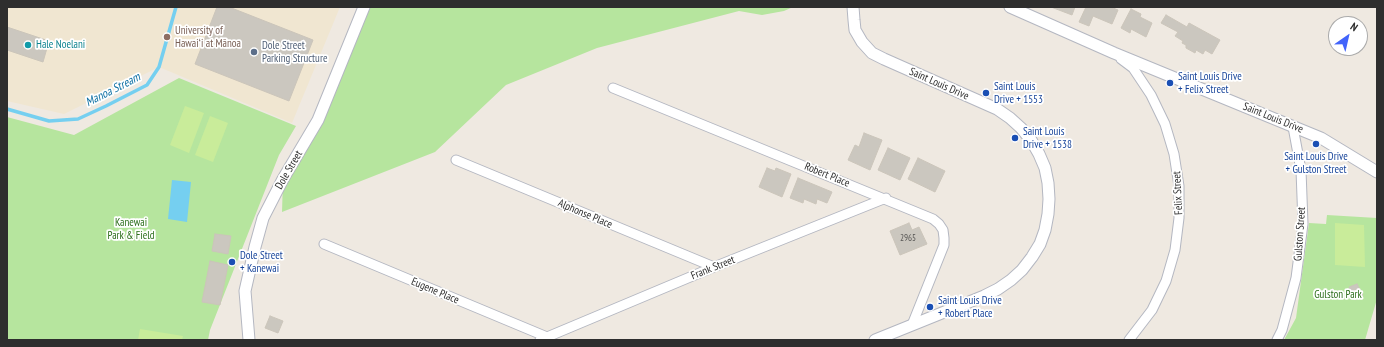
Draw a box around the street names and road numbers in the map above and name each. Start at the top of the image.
street label: Saint Louis Drive [907,65,971,103]
street label: Saint Louis Drive [1241,100,1305,136]
street label: Dole Street [273,148,305,192]
street label: Robert Place [802,160,852,190]
street label: Felix Street [1170,171,1186,215]
street label: Alphonse Place [556,197,614,231]
street label: Gulston Street [1292,207,1308,261]
street label: Frank Street [689,253,737,283]
street label: Eugene Place [409,275,461,307]

